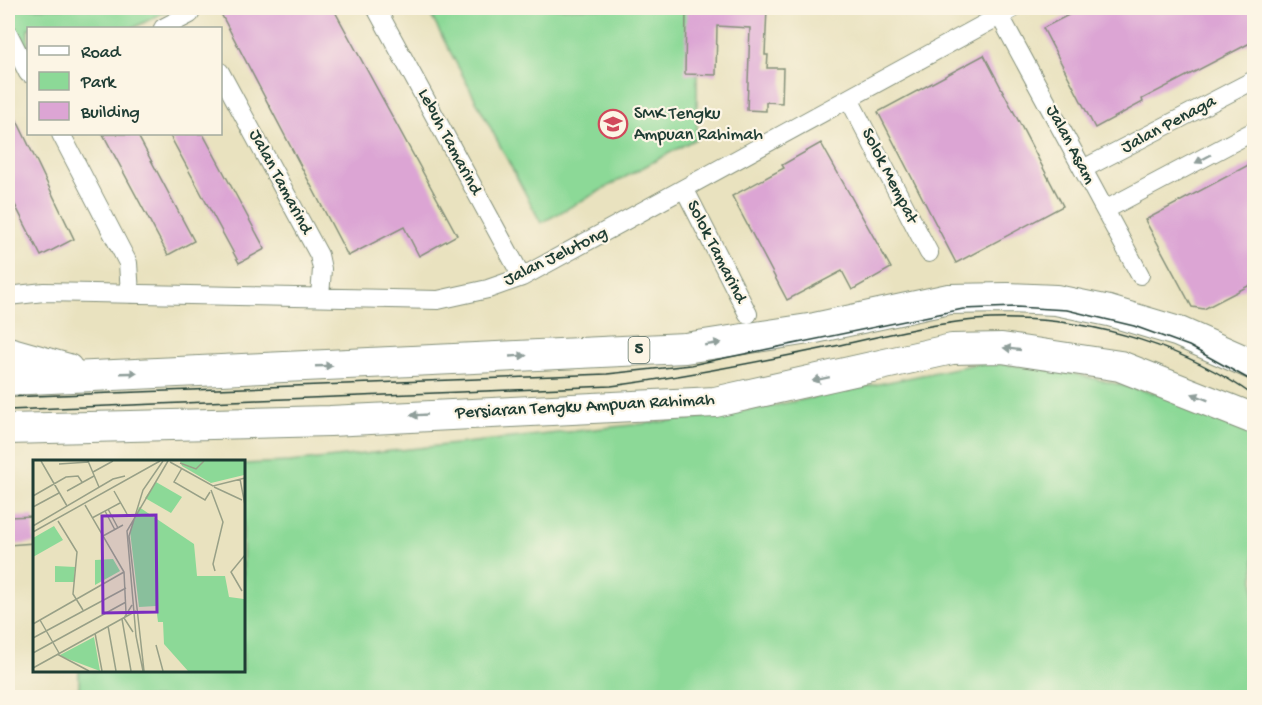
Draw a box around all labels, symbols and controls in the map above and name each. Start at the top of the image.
legend [27,27,222,135]
text: Road [81,43,122,64]
text: Park [80,73,117,94]
street label: Lebuh Tamarind [412,85,486,200]
street label: Jalan Penaga [1118,91,1221,159]
street label: Jalan Asam [1040,102,1100,188]
text: Building [80,103,140,124]
place label: SMK Tengku Ampuan Rahimah [634,104,763,146]
school or university icon: SMK Tengku Ampuan Rahimah [597,108,629,140]
street label: Solok Mempat [856,125,923,229]
street label: Jalan Tamarind [244,126,317,239]
one-way arrow [1194,154,1211,163]
street label: Solok Tamarind [681,197,752,308]
street label: Jalan Jelutong [501,223,611,291]
road number: 5 [628,337,650,363]
one-way arrow [703,339,722,348]
one-way arrow [1003,345,1022,354]
one-way arrow [509,352,528,361]
one-way arrow [314,361,333,370]
one-way arrow [119,369,138,378]
one-way arrow [811,375,830,384]
street label: Persiaran Tengku Ampuan Rahimah [454,390,716,424]
one-way arrow [1191,392,1209,401]
one-way arrow [409,411,428,420]
inset map [33,460,244,672]

